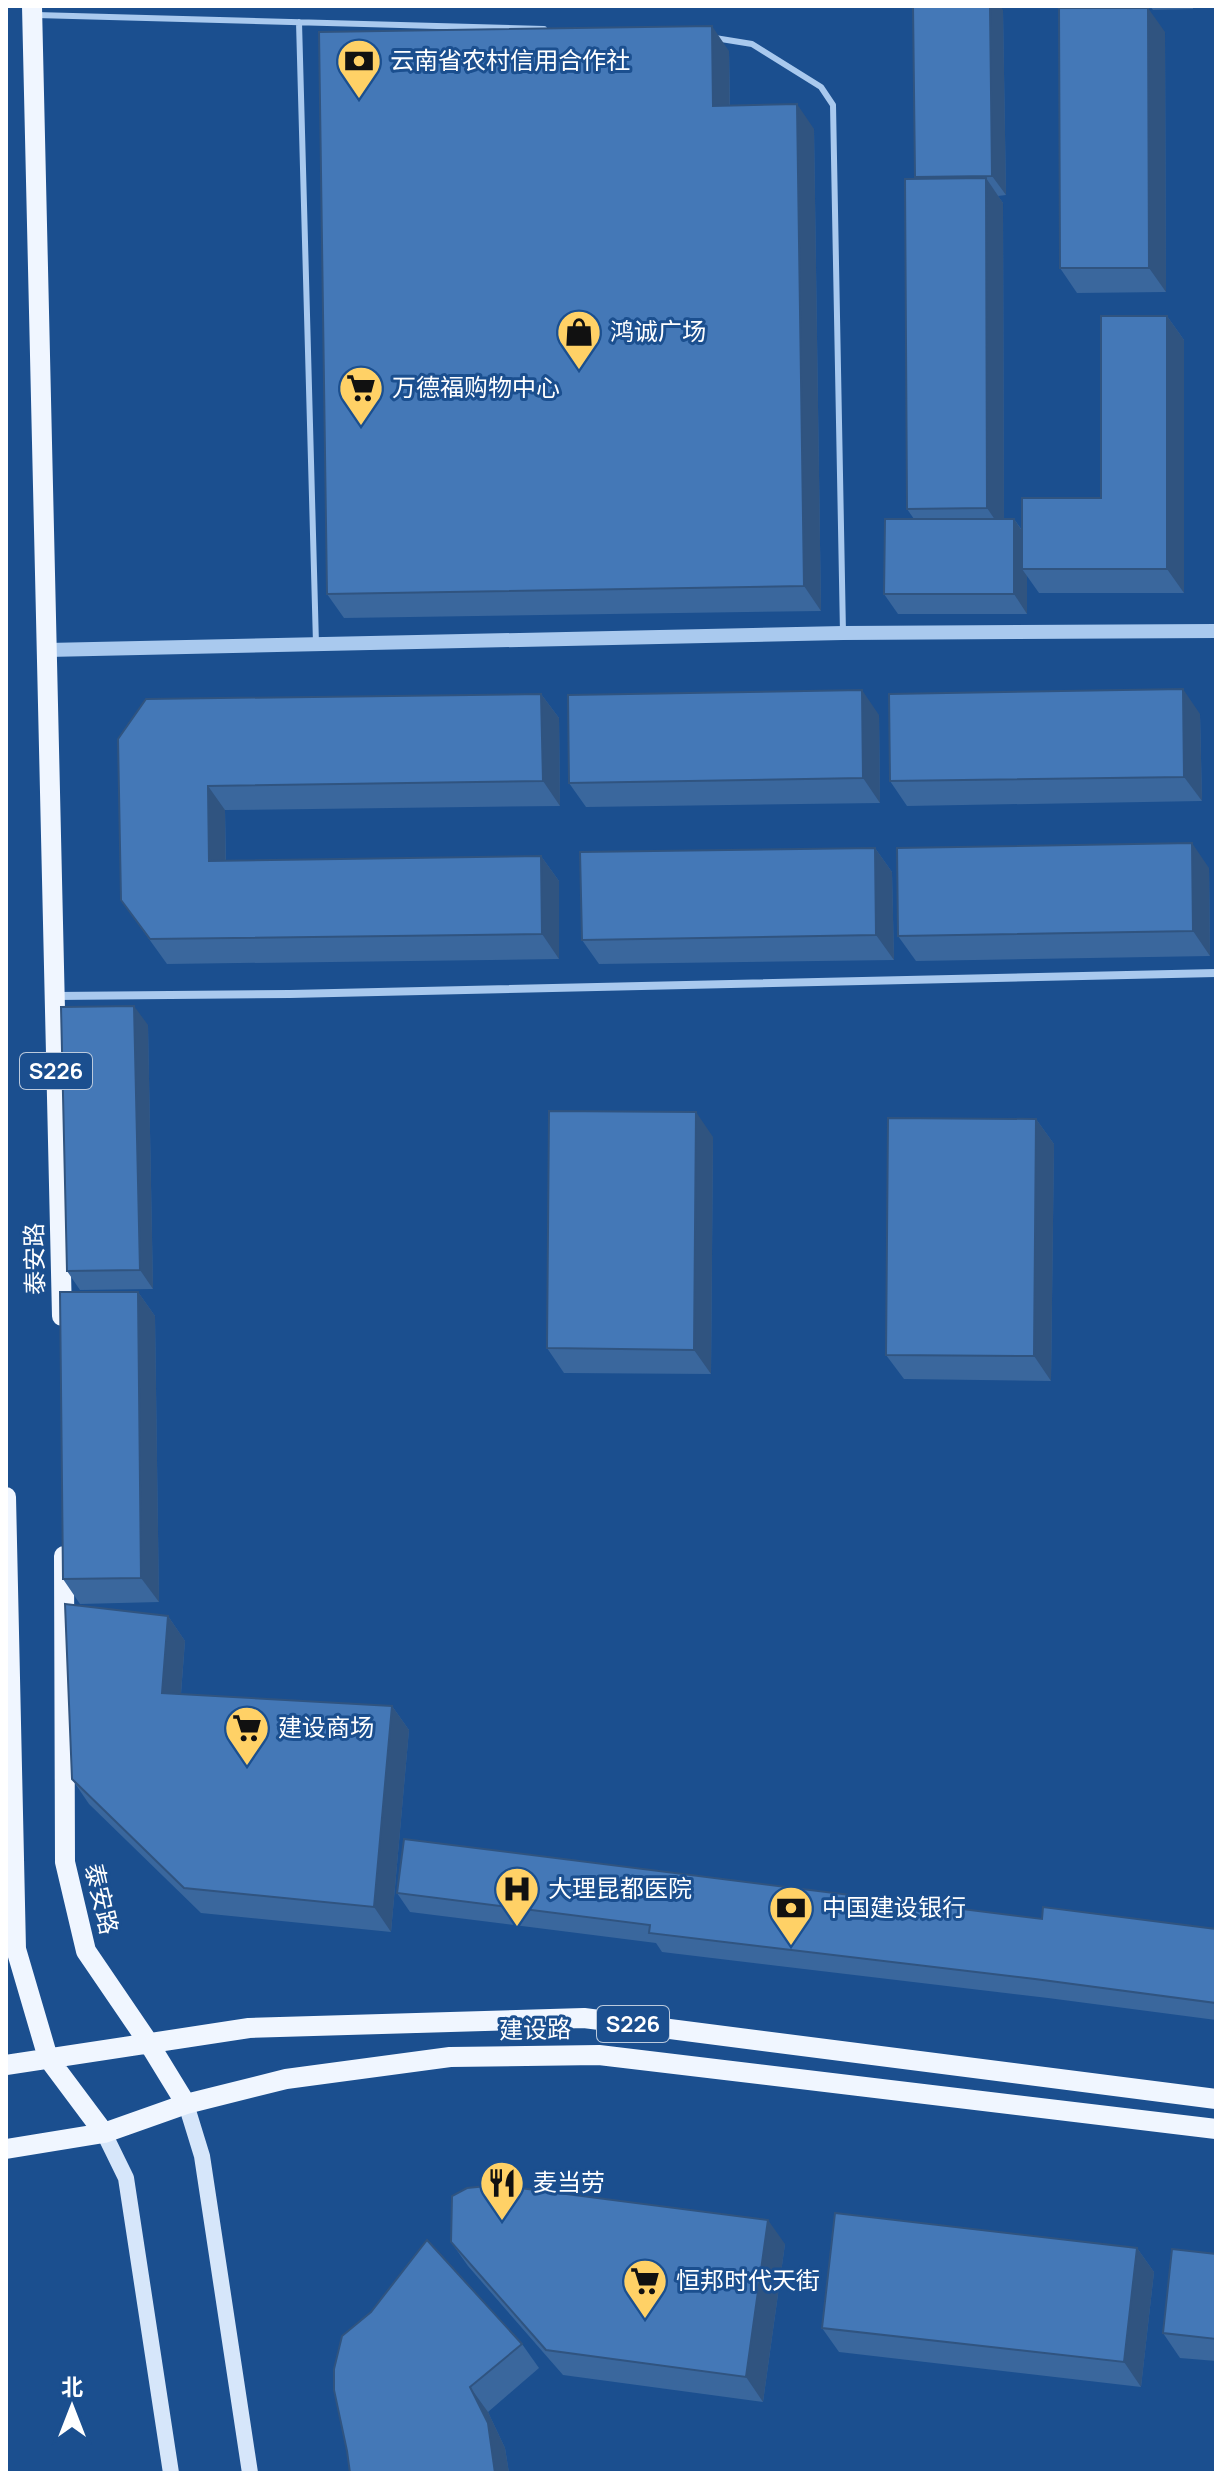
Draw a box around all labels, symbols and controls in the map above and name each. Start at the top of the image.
bank icon: 云南省农村信用合作社 [335,37,383,100]
place label: 云南省农村信用合作社 [390,43,630,76]
shop icon: 鸿诚广场 [555,308,603,371]
place label: 鸿诚广场 [610,314,706,347]
supermarket icon: 万德福购物中心 [337,364,385,427]
place label: 万德福购物中心 [392,370,560,403]
road number: S226 [20,1053,92,1089]
street label: 泰安路 [16,1223,51,1295]
supermarket icon: 建设商场 [223,1704,271,1767]
place label: 建设商场 [278,1710,374,1743]
street label: 泰安路 [78,1860,127,1937]
hospital icon: 大理昆都医院 [493,1865,541,1928]
place label: 大理昆都医院 [548,1871,692,1904]
bank icon: 中国建设银行 [767,1884,815,1947]
place label: 中国建设银行 [822,1890,966,1923]
road number: S226 [597,2006,669,2042]
street label: 建设路 [499,2011,571,2046]
restaurant icon: 麦当劳 [478,2159,526,2222]
place label: 麦当劳 [533,2165,605,2198]
supermarket icon: 恒邦时代天街 [621,2257,669,2320]
place label: 恒邦时代天街 [676,2263,820,2296]
north arrow [32,2367,112,2447]
text: 北 [61,2372,83,2402]

